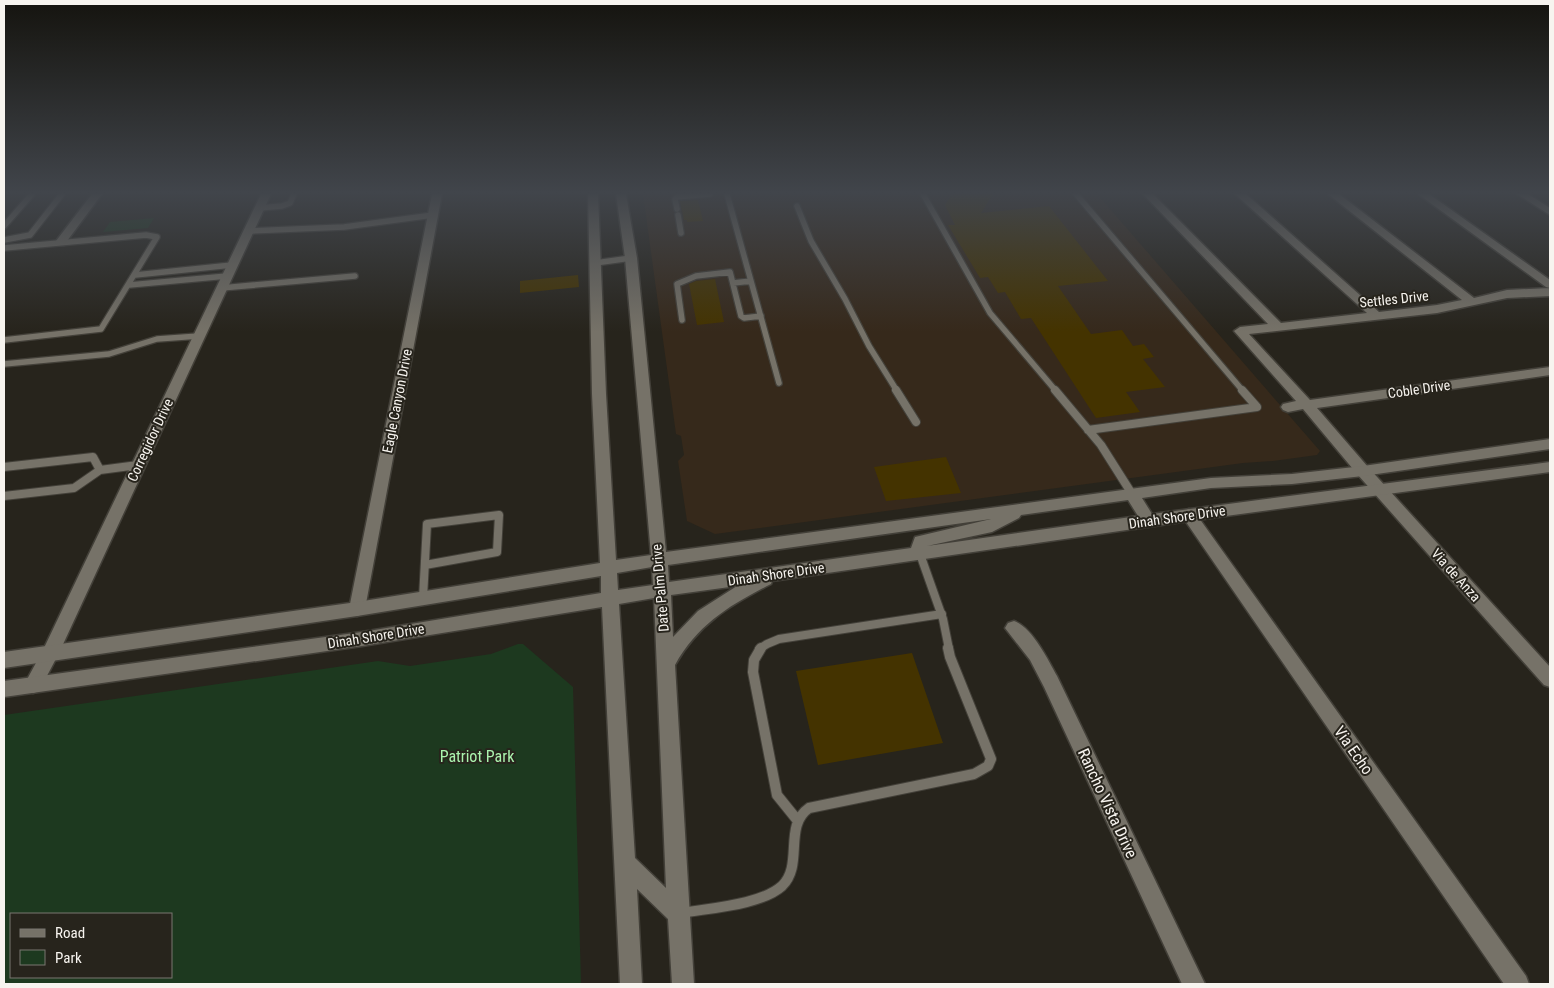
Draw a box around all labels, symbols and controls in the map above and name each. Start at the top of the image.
street label: Settles Drive [1359,287,1430,311]
street label: Eagle Canyon Drive [379,347,415,454]
street label: Coble Drive [1387,377,1452,401]
street label: Corregidor Drive [124,396,176,484]
street label: Dinah Shore Drive [1128,502,1227,532]
street label: Date Palm Drive [648,543,672,632]
street label: Via de Anza [1428,545,1484,605]
street label: Dinah Shore Drive [727,559,826,589]
street label: Dinah Shore Drive [327,620,426,652]
street label: Via Echo [1330,722,1377,778]
street label: Rancho Vista Drive [1074,745,1141,861]
park label: Patriot Park [440,747,515,766]
legend [10,913,172,978]
text: Road [55,924,85,942]
text: Park [55,949,82,967]

